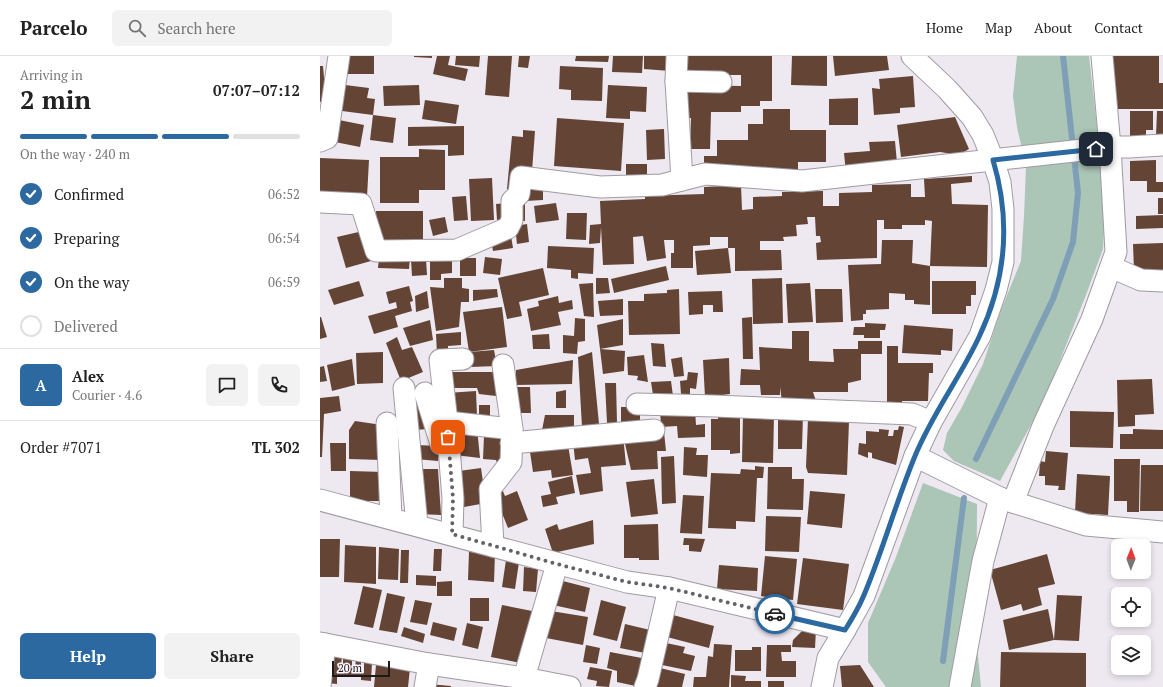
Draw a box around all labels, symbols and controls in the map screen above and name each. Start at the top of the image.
search box [112,10,392,46]
text: Parcelo [20,15,88,40]
icon: search [126,17,148,39]
text: Search here [158,18,236,38]
text: Home [926,18,963,37]
text: Map [985,18,1012,37]
text: About [1034,18,1072,37]
text: Contact [1094,18,1143,37]
text: Arriving in [20,66,83,84]
text: 07:07–07:12 [213,80,300,100]
text: 2 min [20,82,91,116]
pin [1079,132,1113,166]
icon: home [1085,138,1107,160]
text: On the way · 240 m [20,145,130,163]
icon: check [20,183,42,205]
text: Confirmed [54,184,124,204]
text: 06:52 [268,185,300,203]
icon: check [20,227,42,249]
text: Preparing [54,228,119,248]
text: 06:54 [268,229,300,247]
icon: check [20,271,42,293]
text: On the way [54,272,129,292]
text: 06:59 [268,273,300,291]
text: Delivered [54,316,118,336]
button: chat [206,364,248,406]
button: phone [258,364,300,406]
text: Alex [72,366,104,386]
text: A [36,375,46,395]
text: Courier · 4.6 [72,386,142,404]
pin [431,420,465,454]
icon: bag [437,426,459,448]
text: Order #7071 [20,437,102,457]
text: TL 302 [252,437,300,457]
north arrow [1111,539,1151,579]
map controls [1111,539,1151,675]
button: locate [1111,587,1151,627]
courier [755,594,795,634]
icon: car [764,603,786,625]
button: Help [20,633,156,679]
button: Share [164,633,300,679]
button: layers [1111,635,1151,675]
scale bar [332,659,390,678]
text: 20 m [338,661,362,675]

